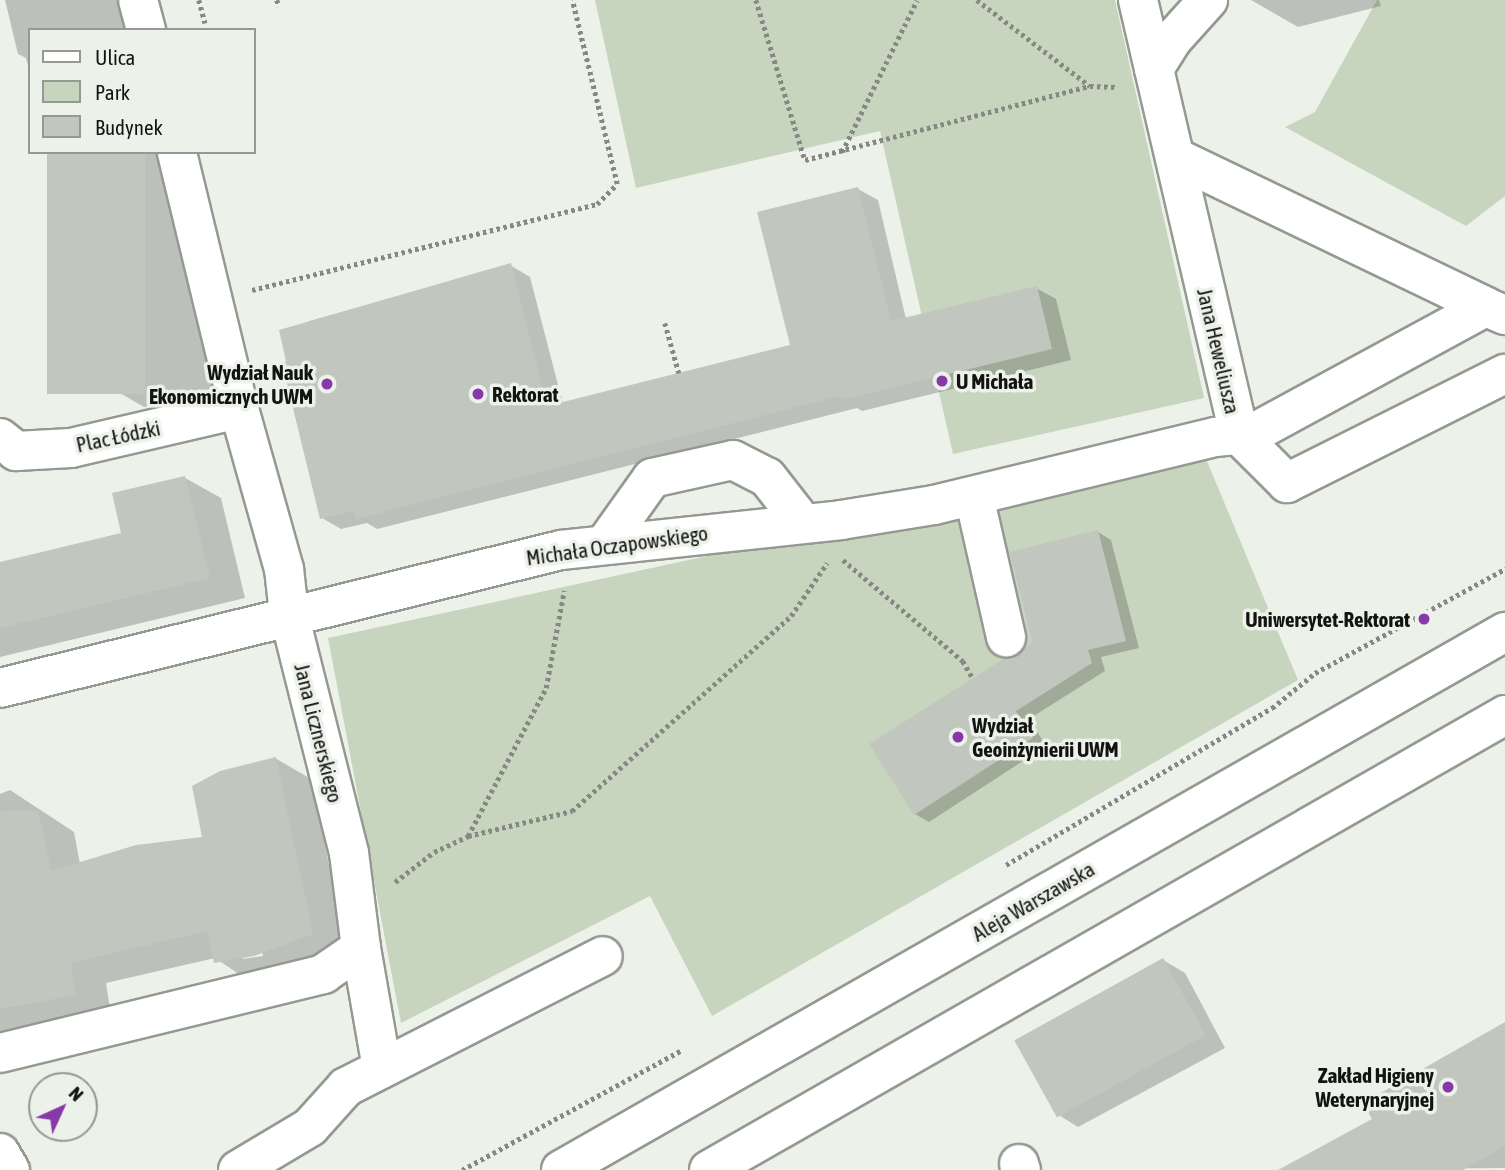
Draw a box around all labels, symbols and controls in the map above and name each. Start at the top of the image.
legend [28,28,256,154]
text: Ulica [95,45,135,69]
text: Park [95,80,130,104]
text: Budynek [95,115,163,139]
street label: Jana Heweliusza [1192,286,1246,416]
place label: Wydział Nauk Ekonomicznych UWM [149,359,313,409]
place label: U Michała [956,368,1033,394]
marker: U Michała [934,373,950,389]
marker: Wydział Nauk Ekonomicznych UWM [319,376,335,392]
place label: Rektorat [492,381,559,407]
marker: Rektorat [470,386,486,402]
street label: Plac Łódzki [74,415,162,457]
street label: Michała Oczapowskiego [525,520,709,570]
place label: Uniwersytet-Rektorat [1245,606,1410,632]
marker: Uniwersytet-Rektorat [1416,611,1432,627]
street label: Jana Licznerskiego [290,661,348,805]
place label: Wydział Geoinżynierii UWM [972,712,1119,762]
marker: Wydział Geoinżynierii UWM [950,729,966,745]
street label: Aleja Warszawska [967,856,1099,946]
place label: Zakład Higieny Weterynaryjnej [1315,1062,1434,1112]
north arrow [28,1072,98,1142]
marker: Zakład Higieny Weterynaryjnej [1440,1079,1456,1095]
text: N [65,1082,88,1105]

